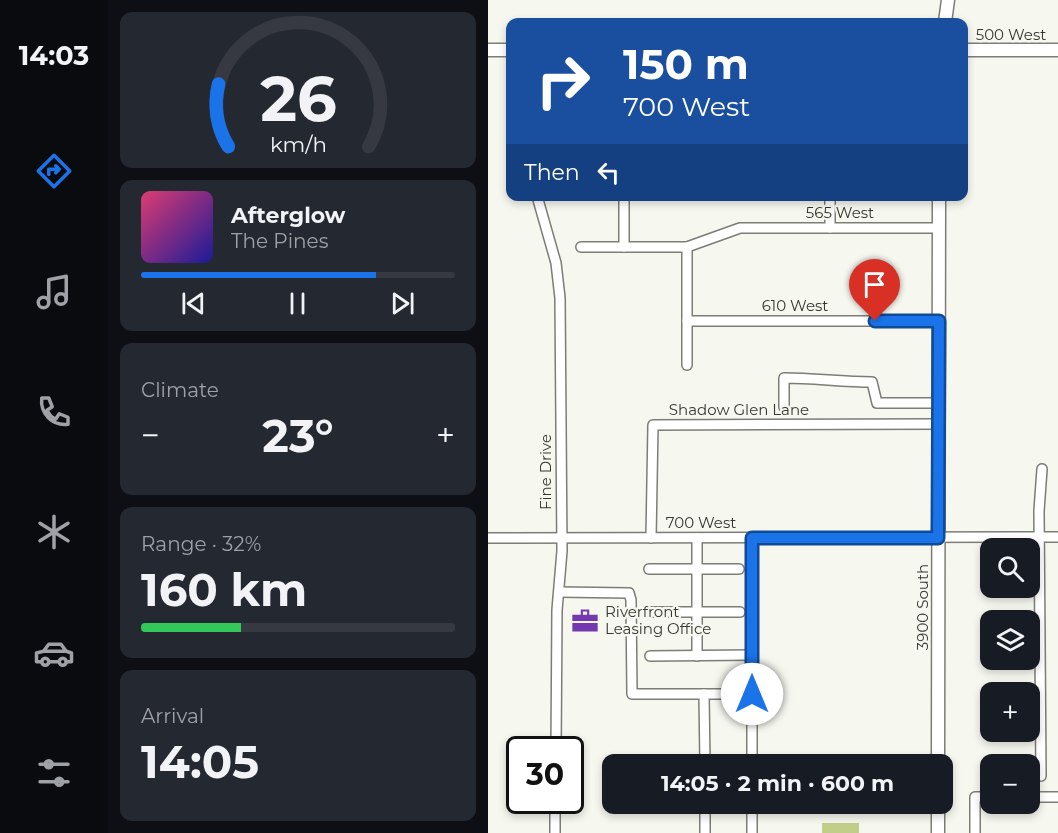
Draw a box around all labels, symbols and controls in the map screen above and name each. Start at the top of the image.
street label: 500 West [976,25,1046,44]
text: 150 m [623,38,749,90]
text: 14:03 [19,39,89,72]
icon: right [524,42,602,120]
text: 26 [260,61,336,137]
text: 700 West [623,90,750,123]
text: km/h [269,131,327,157]
icon: directions [33,150,75,192]
icon: left [592,156,625,189]
text: Then [524,159,580,186]
text: Afterglow [231,202,345,229]
street label: 565 West [806,203,874,222]
text: The Pines [231,229,328,253]
pin [849,259,900,321]
icon: arrive [858,268,891,301]
icon: music [33,271,75,313]
icon: previous [177,287,210,320]
icon: pause [281,287,314,320]
icon: next [386,287,419,320]
street label: 610 West [762,296,828,315]
text: Climate [141,378,219,402]
icon: phone [33,391,75,433]
street label: Shadow Glen Lane [669,400,809,419]
text: 23° [262,408,334,463]
text: − [141,415,160,455]
text: + [436,415,455,455]
street label: Fine Drive [536,434,555,510]
icon: climate [33,511,75,553]
street label: 700 West [666,513,736,532]
text: Range · 32% [141,532,261,556]
map controls [980,538,1040,814]
button: search [980,538,1040,598]
text: 160 km [141,562,307,617]
street label: 3900 South [913,564,932,650]
place label: Riverfront Leasing Office [605,602,711,638]
office icon: Riverfront Leasing Office [570,606,600,636]
button: layers [980,610,1040,670]
icon: car [33,632,75,674]
position arrow [720,662,784,726]
button: + [980,682,1040,742]
text: Arrival [141,704,204,728]
text: 14:05 [141,734,259,789]
speed limit sign: 30 [506,736,584,814]
icon: filters [33,752,75,794]
button: − [980,754,1040,814]
text: 14:05 · 2 min · 600 m [661,770,894,797]

